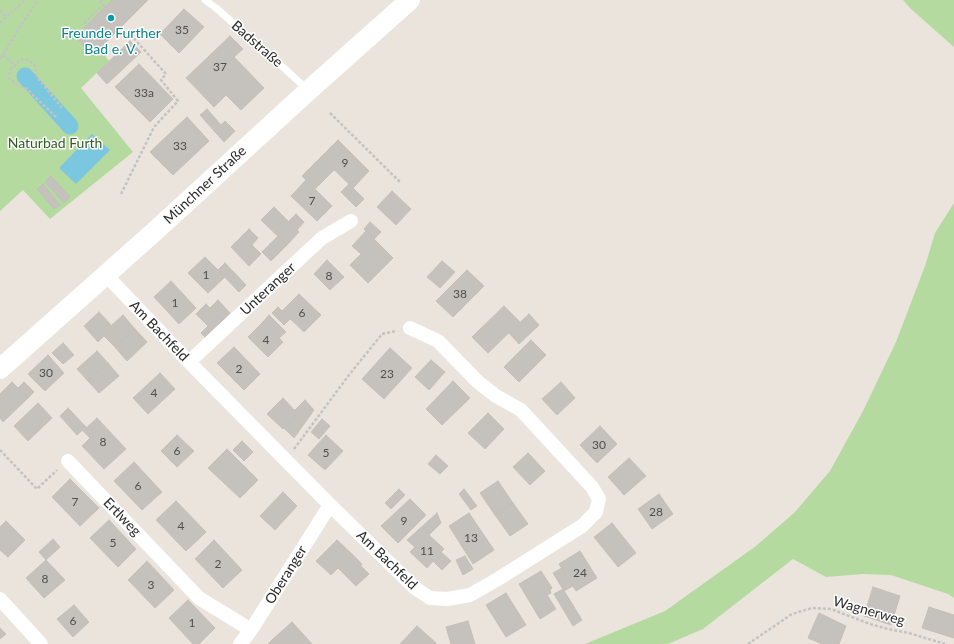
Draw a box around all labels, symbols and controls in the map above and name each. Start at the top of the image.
marker: Freunde Further Bad e. V. [106,13,116,23]
street label: Badstraße [228,17,286,71]
house number: 35 [175,23,189,37]
place label: Freunde Further Bad e. V. [61,25,161,58]
house number: 37 [213,60,227,74]
house number: 33a [134,86,154,100]
park label: Naturbad Furth [8,135,102,151]
house number: 33 [173,139,187,153]
street label: Münchner Straße [160,142,250,228]
house number: 9 [342,156,348,170]
house number: 7 [309,194,315,208]
street label: Unteranger [237,259,299,319]
house number: 1 [203,268,209,282]
house number: 8 [326,269,332,283]
house number: 38 [453,287,467,301]
house number: 1 [172,296,178,310]
street label: Am Bachfeld [126,297,192,365]
house number: 6 [299,306,305,320]
house number: 4 [263,333,269,347]
house number: 2 [236,362,242,376]
house number: 30 [39,366,53,380]
house number: 23 [380,367,394,381]
house number: 4 [151,386,157,400]
house number: 8 [100,435,106,449]
house number: 30 [592,438,606,452]
house number: 6 [174,444,180,458]
house number: 5 [323,446,329,460]
house number: 6 [135,479,141,493]
street label: Ertlweg [100,494,144,540]
house number: 7 [72,495,78,509]
house number: 28 [649,505,663,519]
house number: 9 [401,514,407,528]
house number: 4 [178,519,184,533]
street label: Am Bachfeld [353,527,421,593]
house number: 13 [464,531,478,545]
house number: 5 [110,536,116,550]
street label: Oberanger [261,543,311,607]
house number: 11 [420,544,434,558]
house number: 2 [215,557,221,571]
house number: 24 [573,566,587,580]
house number: 8 [42,572,48,586]
house number: 3 [148,578,154,592]
street label: Wagnerweg [831,593,907,629]
house number: 6 [70,614,76,628]
house number: 1 [189,616,195,630]

